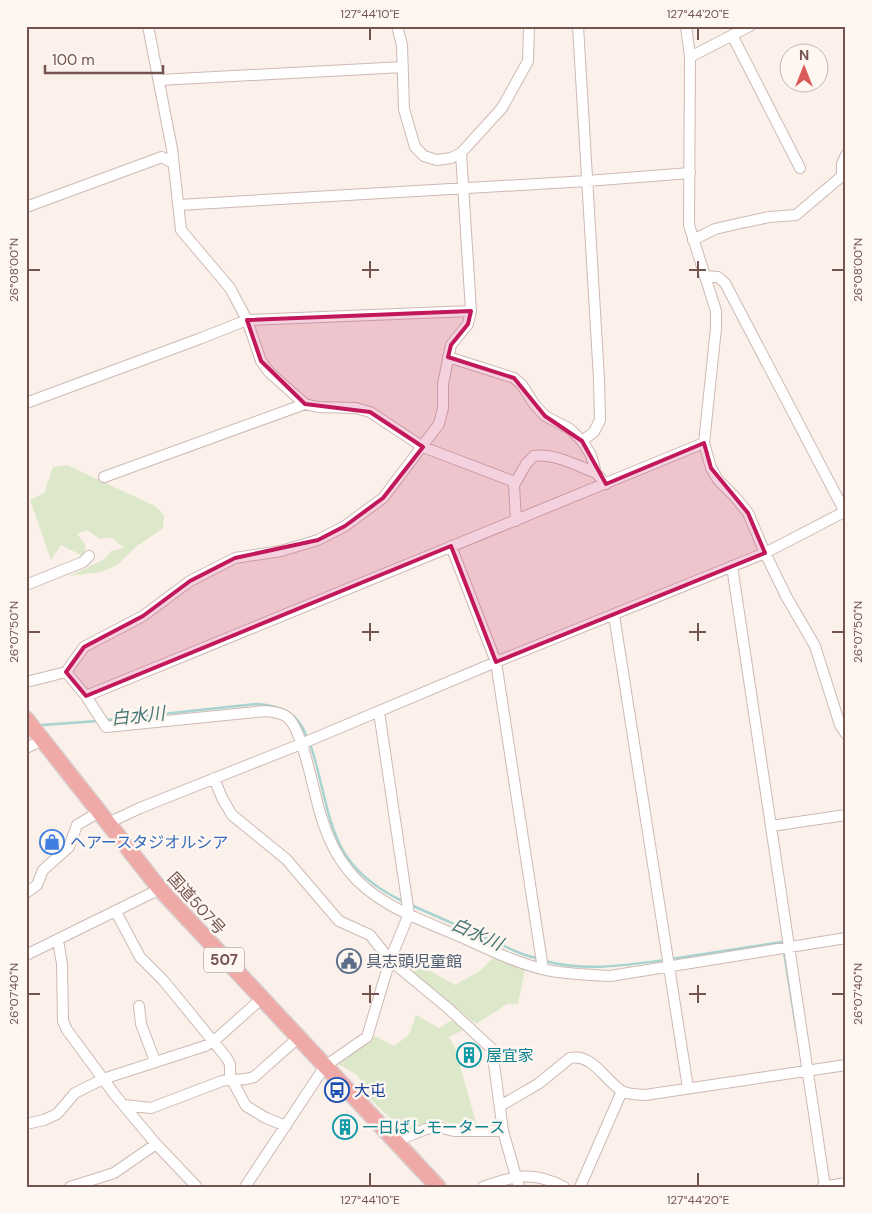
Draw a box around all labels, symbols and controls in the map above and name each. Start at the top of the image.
text: 127°44'10"E [340,6,400,22]
text: 127°44'20"E [667,6,730,22]
scale bar [45,42,162,74]
north arrow [780,42,830,92]
text: N [799,46,809,64]
text: 100 m [52,50,95,70]
text: 26°08'00"N [6,238,22,302]
text: 26°08'00"N [850,238,866,302]
text: 26°07'50"N [6,601,22,663]
text: 26°07'50"N [850,601,866,663]
water label: 白水川 [110,701,168,731]
shop icon: ヘアースタジオルシア [39,829,65,855]
place label: ヘアースタジオルシア [70,832,228,853]
street label: 国道507号 [163,868,230,939]
water label: 白水川 [447,912,508,957]
road number: 507 [204,948,244,972]
public building icon: 具志頭児童館 [336,948,362,974]
place label: 具志頭児童館 [366,951,462,972]
text: 26°07'40"N [6,963,22,1025]
text: 26°07'40"N [850,963,866,1025]
building icon: 屋宜家 [456,1042,482,1068]
place label: 屋宜家 [486,1045,534,1066]
bus stop icon: 大屯 [324,1077,350,1103]
place label: 大屯 [354,1080,386,1101]
building icon: 一日ばしモータース [332,1114,358,1140]
place label: 一日ばしモータース [362,1117,505,1138]
text: 127°44'10"E [340,1192,400,1208]
text: 127°44'20"E [667,1192,730,1208]

